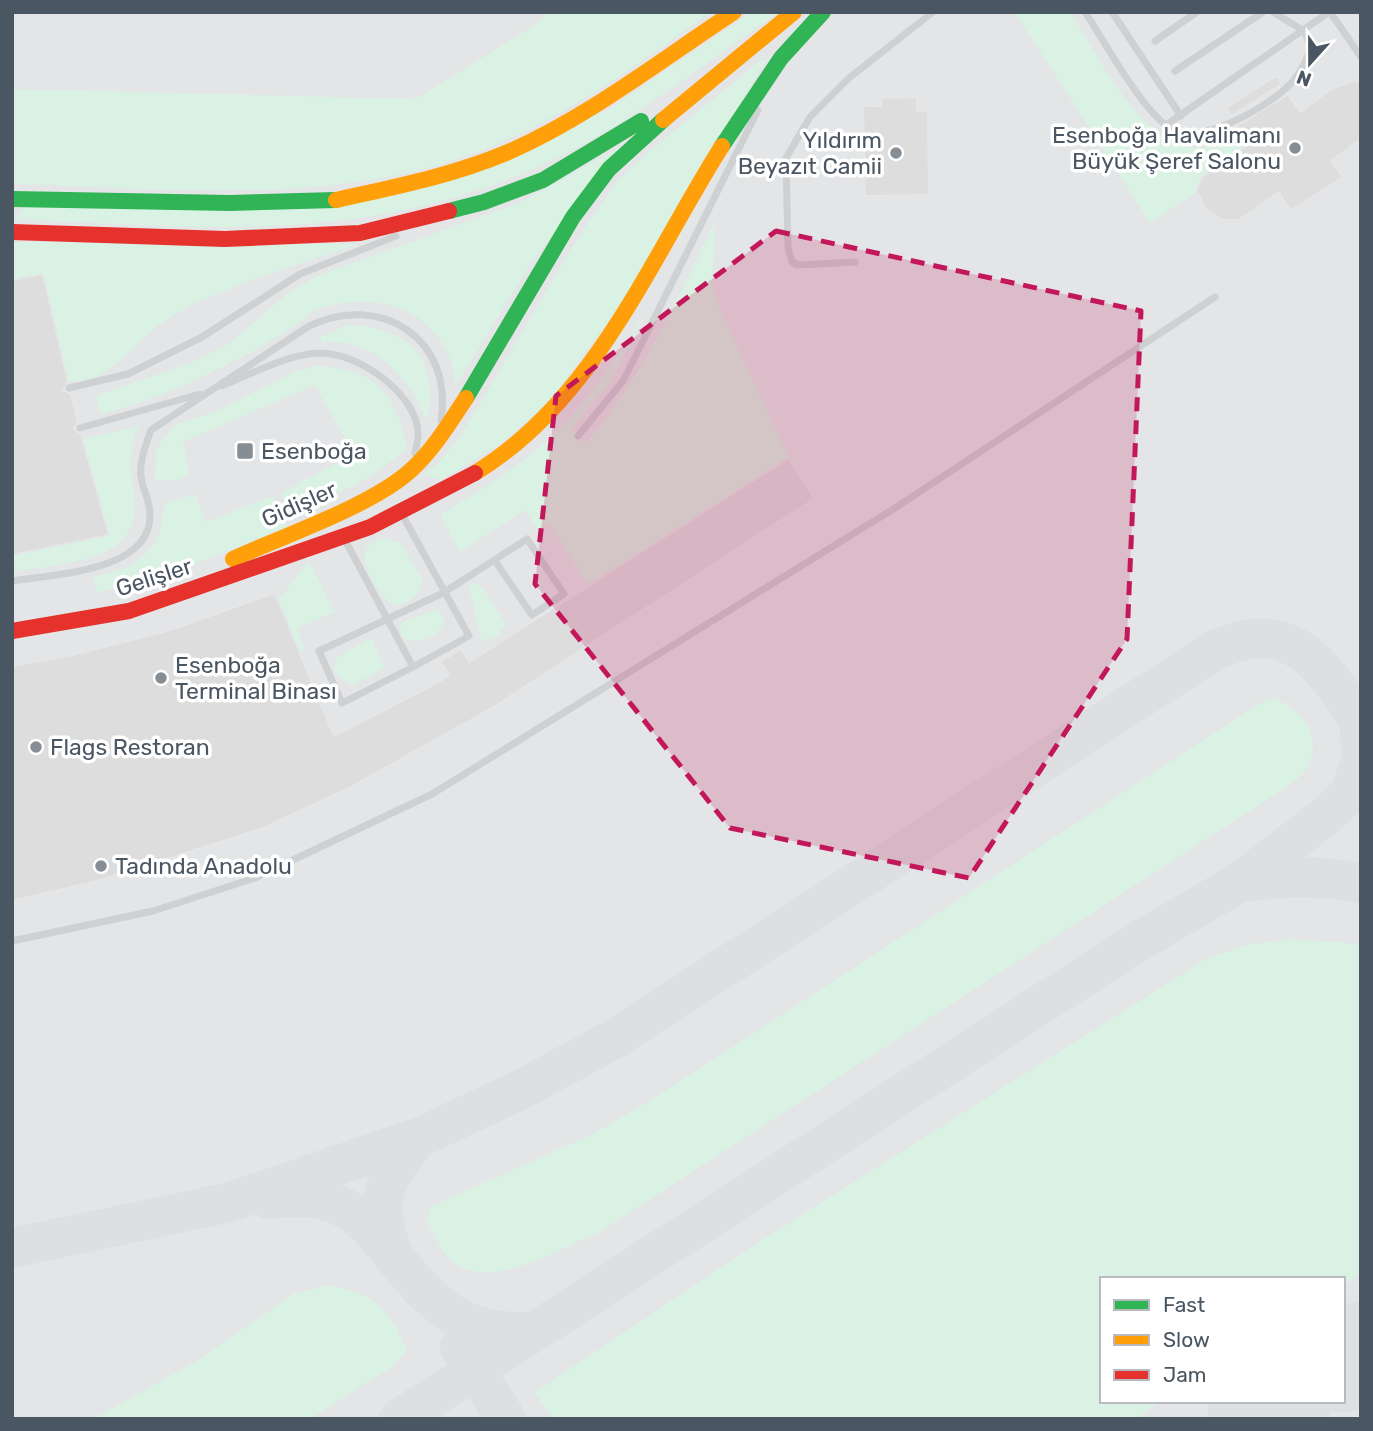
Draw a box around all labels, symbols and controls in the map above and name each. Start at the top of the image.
north arrow [1275,28,1345,98]
text: N [1294,65,1315,92]
place label: Esenboğa Havalimanı Büyük Şeref Salonu [1052,121,1281,175]
place label: Yıldırım Beyazıt Camii [738,126,882,180]
marker: Esenboğa Havalimanı Büyük Şeref Salonu [1287,140,1303,156]
marker: Yıldırım Beyazıt Camii [888,145,904,161]
place label: Esenboğa [261,437,367,465]
marker: Esenboğa [235,441,255,461]
street label: Gidişler [257,475,341,533]
street label: Gelişler [112,551,196,602]
place label: Esenboğa Terminal Binası [175,651,336,705]
marker: Esenboğa Terminal Binası [153,670,169,686]
place label: Flags Restoran [50,733,210,761]
marker: Flags Restoran [28,739,44,755]
place label: Tadında Anadolu [115,852,292,880]
marker: Tadında Anadolu [93,858,109,874]
legend [1100,1277,1345,1403]
text: Fast [1163,1292,1205,1317]
text: Slow [1163,1327,1210,1352]
text: Jam [1163,1362,1207,1387]

